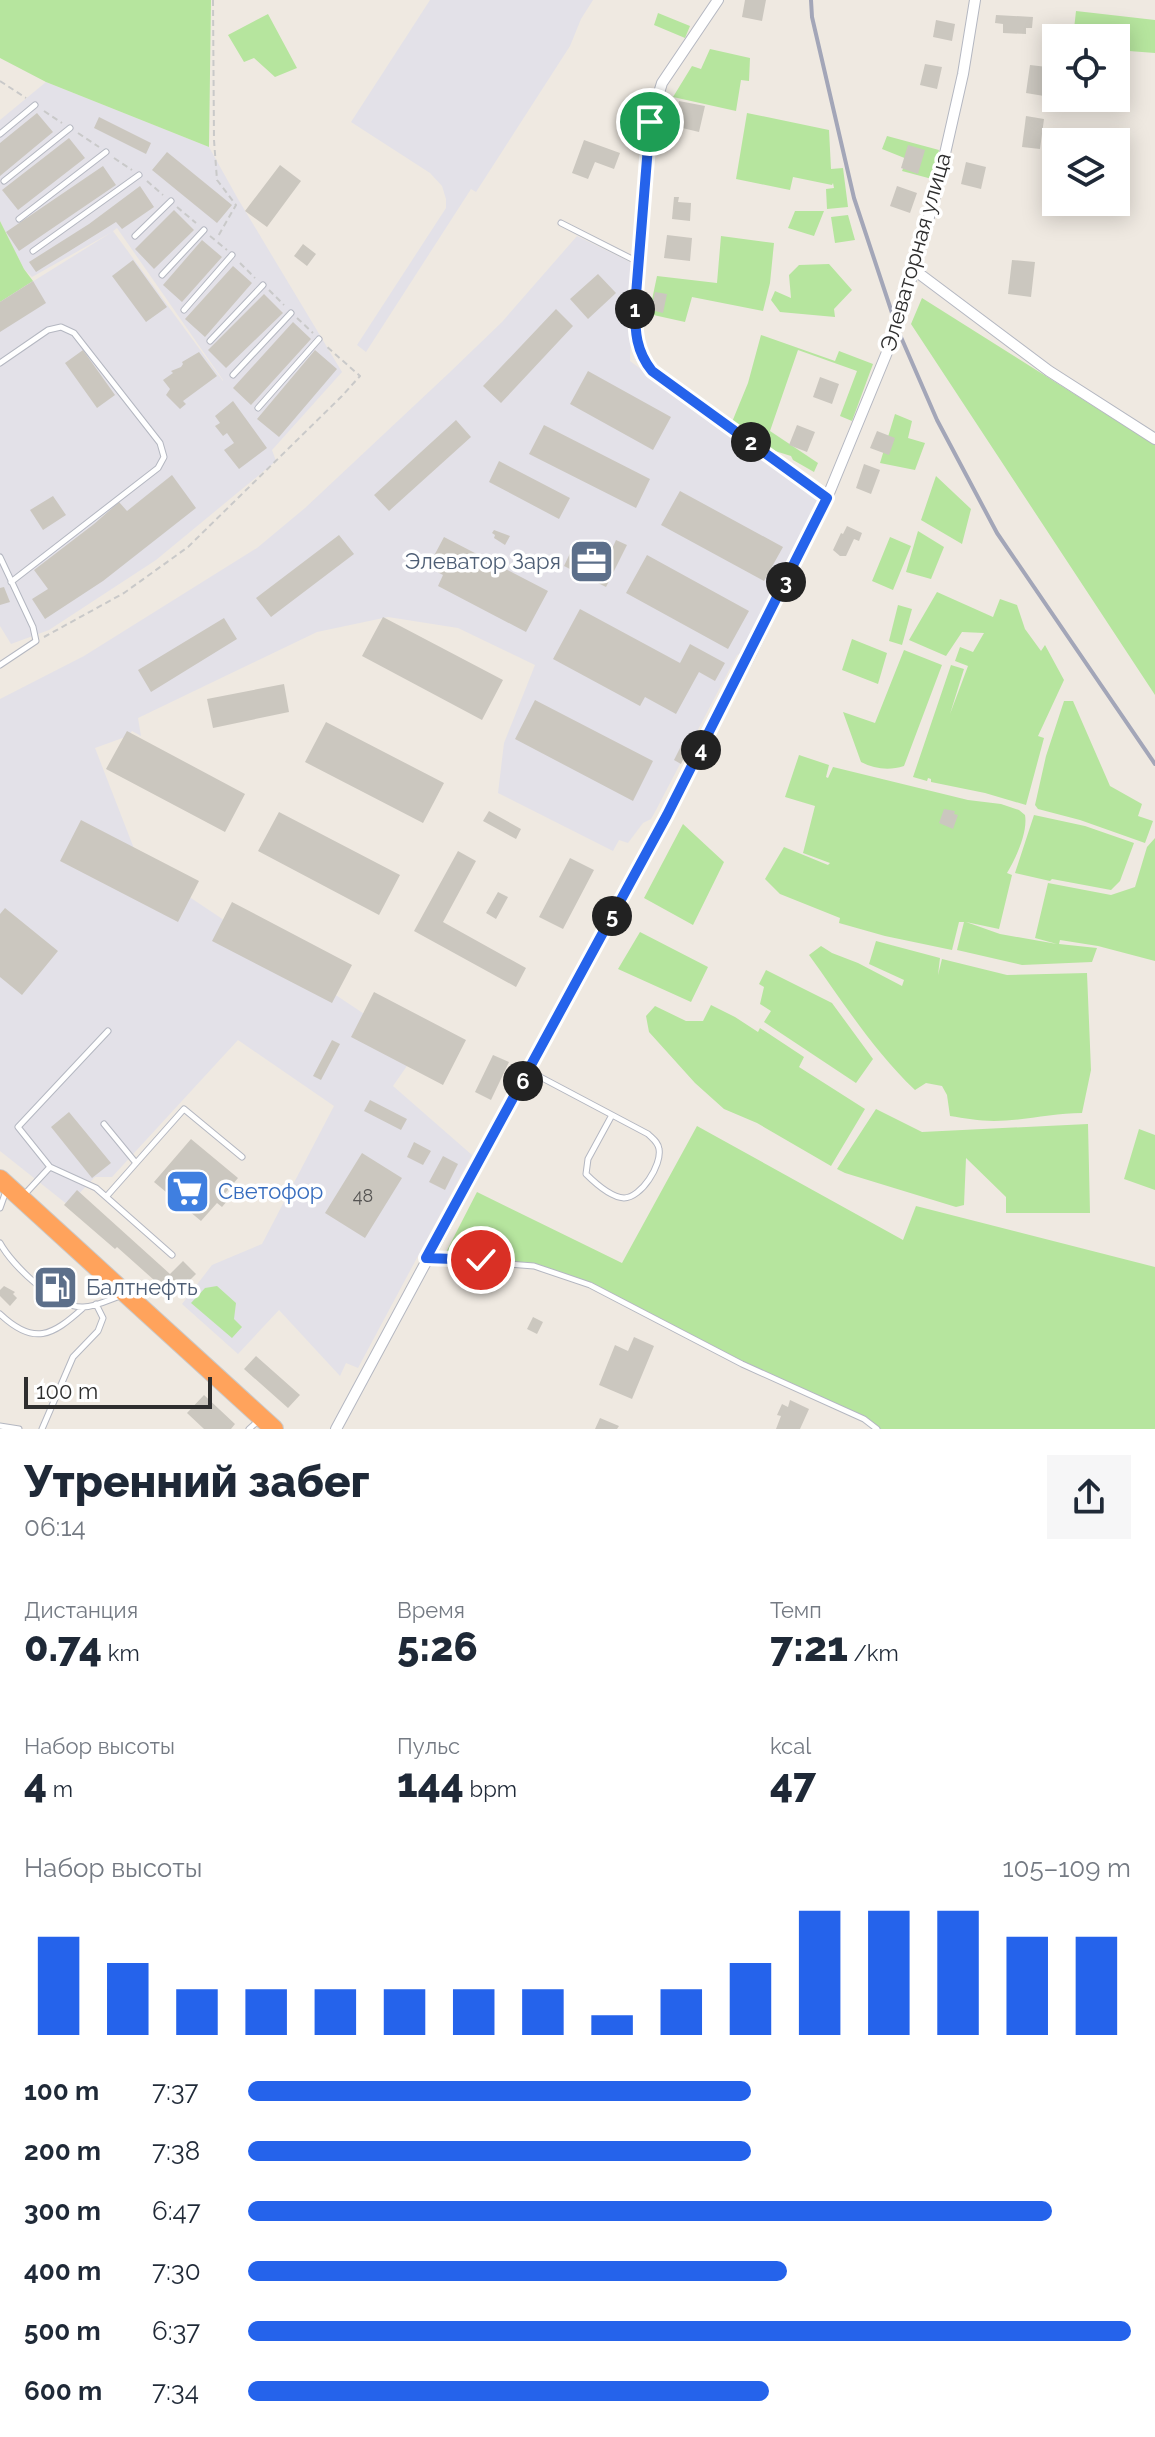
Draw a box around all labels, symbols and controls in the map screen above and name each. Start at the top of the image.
map controls [1042,24,1130,216]
button: locate [1042,24,1130,112]
pin [616,88,684,156]
icon: arrive [628,100,672,144]
button: layers [1042,128,1130,216]
street label: Элеваторная улица [874,150,956,354]
pin: 1 [615,289,655,329]
text: 1 [630,296,640,322]
pin: 2 [731,422,771,462]
text: 2 [745,429,757,455]
office icon: Элеватор Заря [568,537,616,585]
place label: Элеватор Заря [405,548,561,574]
pin: 3 [766,562,806,602]
text: 3 [780,569,792,595]
pin: 4 [681,730,721,770]
text: 4 [695,737,707,763]
pin: 5 [592,896,632,936]
text: 5 [606,903,618,929]
pin: 6 [503,1061,543,1101]
text: 6 [516,1068,530,1094]
supermarket icon: Светофор [163,1167,211,1215]
place label: Светофор [218,1178,323,1204]
house number: 48 [353,1185,373,1206]
pin [447,1226,515,1294]
icon: check [459,1238,503,1282]
fuel station icon: Балтнефть [31,1263,79,1311]
place label: Балтнефть [86,1274,198,1300]
scale bar [24,1373,212,1409]
text: 100 m [36,1378,98,1404]
button: share [1047,1455,1131,1539]
text: Утренний забег [24,1456,370,1507]
text: 06:14 [24,1512,86,1542]
text: Дистанция [24,1597,138,1623]
text: Время [397,1597,465,1623]
text: Темп [770,1597,822,1623]
text: 0.74 [24,1623,102,1670]
text: 5:26 [397,1623,478,1670]
text: 7:21 [770,1623,848,1670]
text: km [102,1640,140,1666]
text: /km [848,1640,899,1666]
text: Набор высоты [24,1733,175,1759]
text: Пульс [397,1733,460,1759]
text: kcal [770,1733,811,1759]
text: 4 [24,1759,47,1806]
text: 144 [397,1759,464,1806]
text: 47 [770,1759,816,1806]
text: m [47,1776,73,1802]
text: bpm [464,1776,517,1802]
text: Набор высоты [24,1853,202,1883]
text: 105–109 m [1002,1853,1131,1883]
text: 100 m [24,2076,99,2106]
text: 7:37 [152,2076,198,2106]
text: 200 m [24,2136,101,2166]
text: 7:38 [152,2136,200,2166]
text: 300 m [24,2196,101,2226]
text: 6:47 [152,2196,201,2226]
text: 400 m [24,2256,101,2286]
text: 7:30 [152,2256,201,2286]
text: 500 m [24,2316,101,2346]
text: 6:37 [152,2316,200,2346]
text: 600 m [24,2376,102,2406]
text: 7:34 [152,2376,199,2406]

